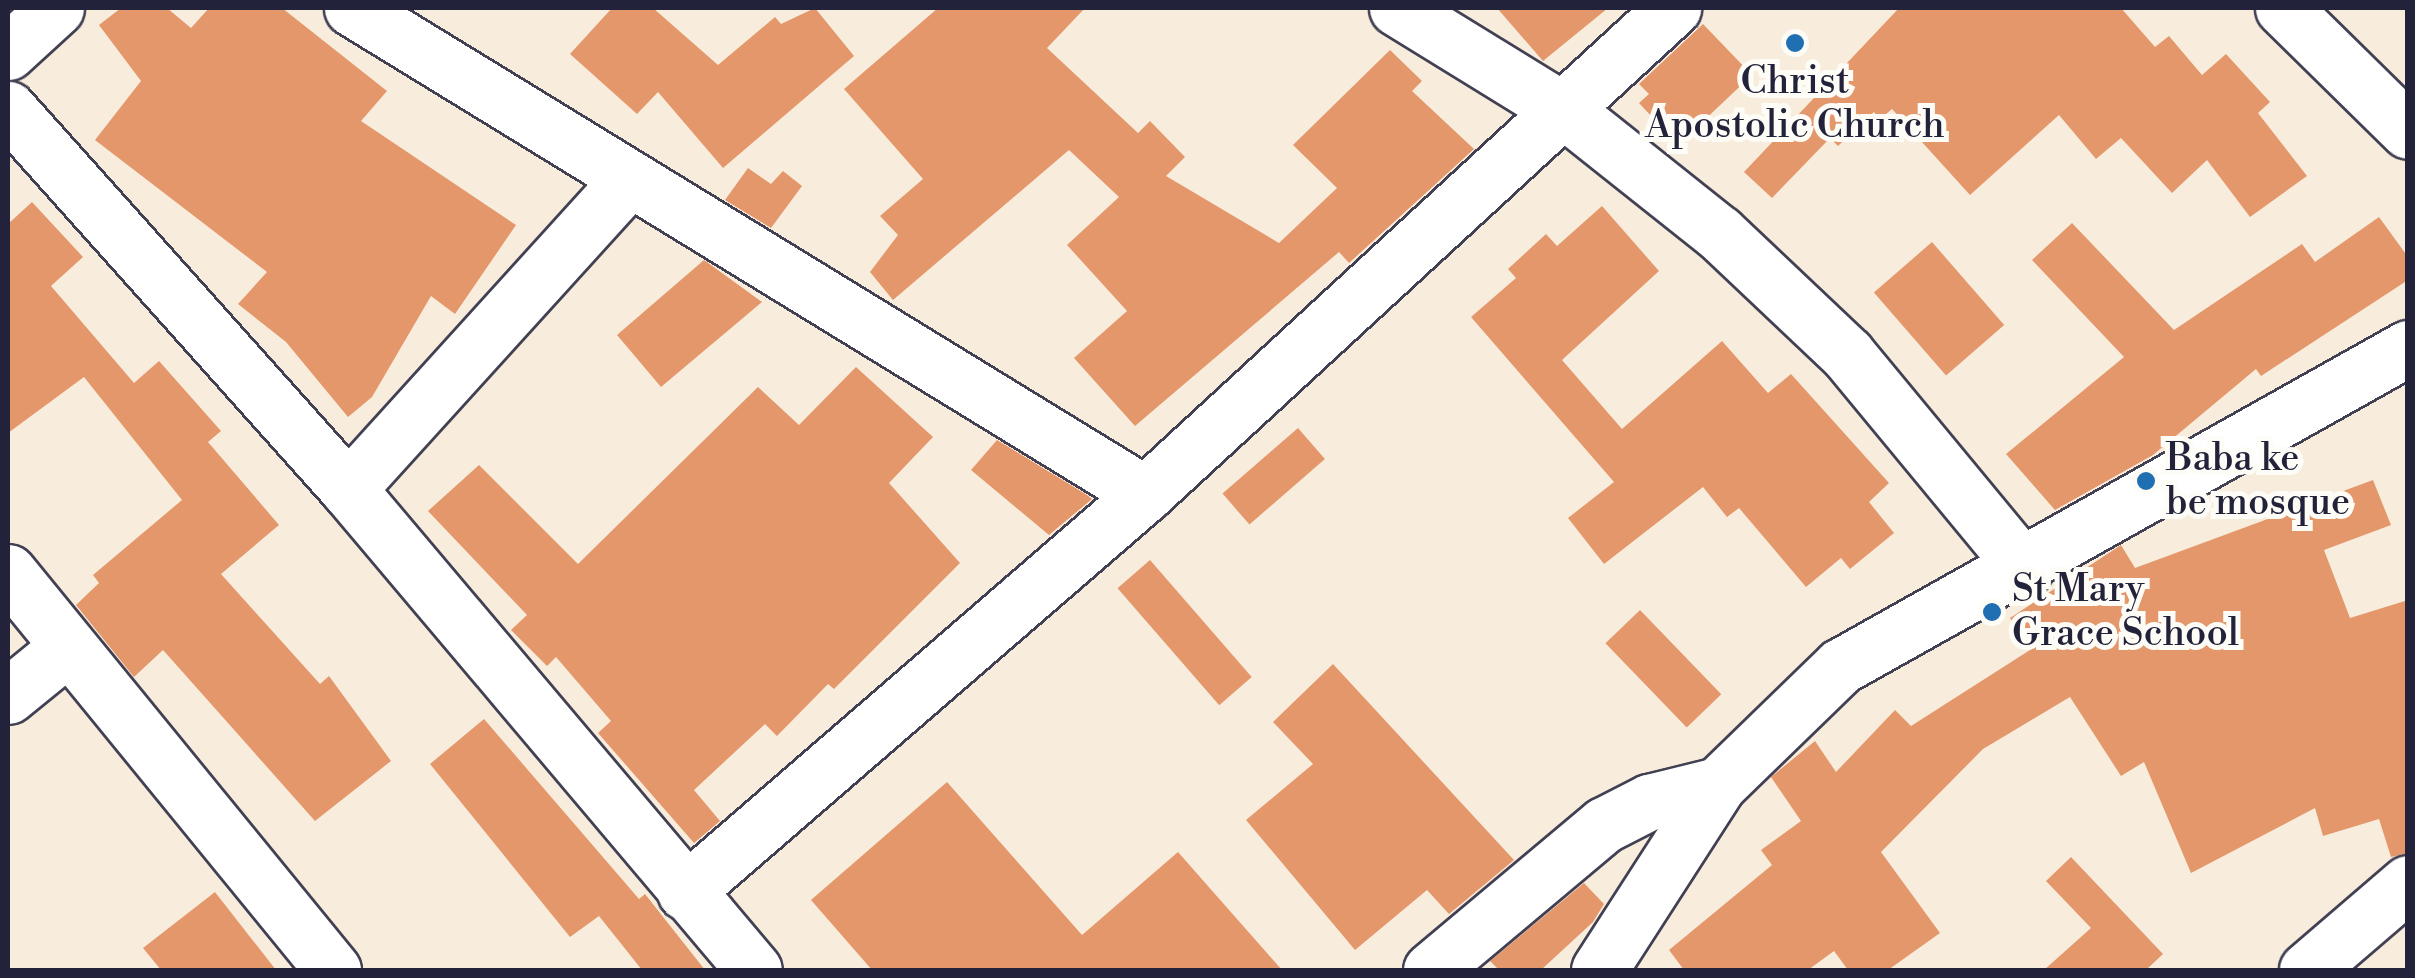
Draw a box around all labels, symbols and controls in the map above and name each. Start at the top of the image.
marker: Christ Apostolic Church [1784,32,1806,54]
place label: Christ Apostolic Church [1645,59,1945,148]
place label: Baba ke be mosque [2166,436,2350,526]
marker: Baba ke be mosque [2135,470,2157,492]
place label: St Mary Grace School [2012,567,2239,656]
marker: St Mary Grace School [1981,601,2003,623]

